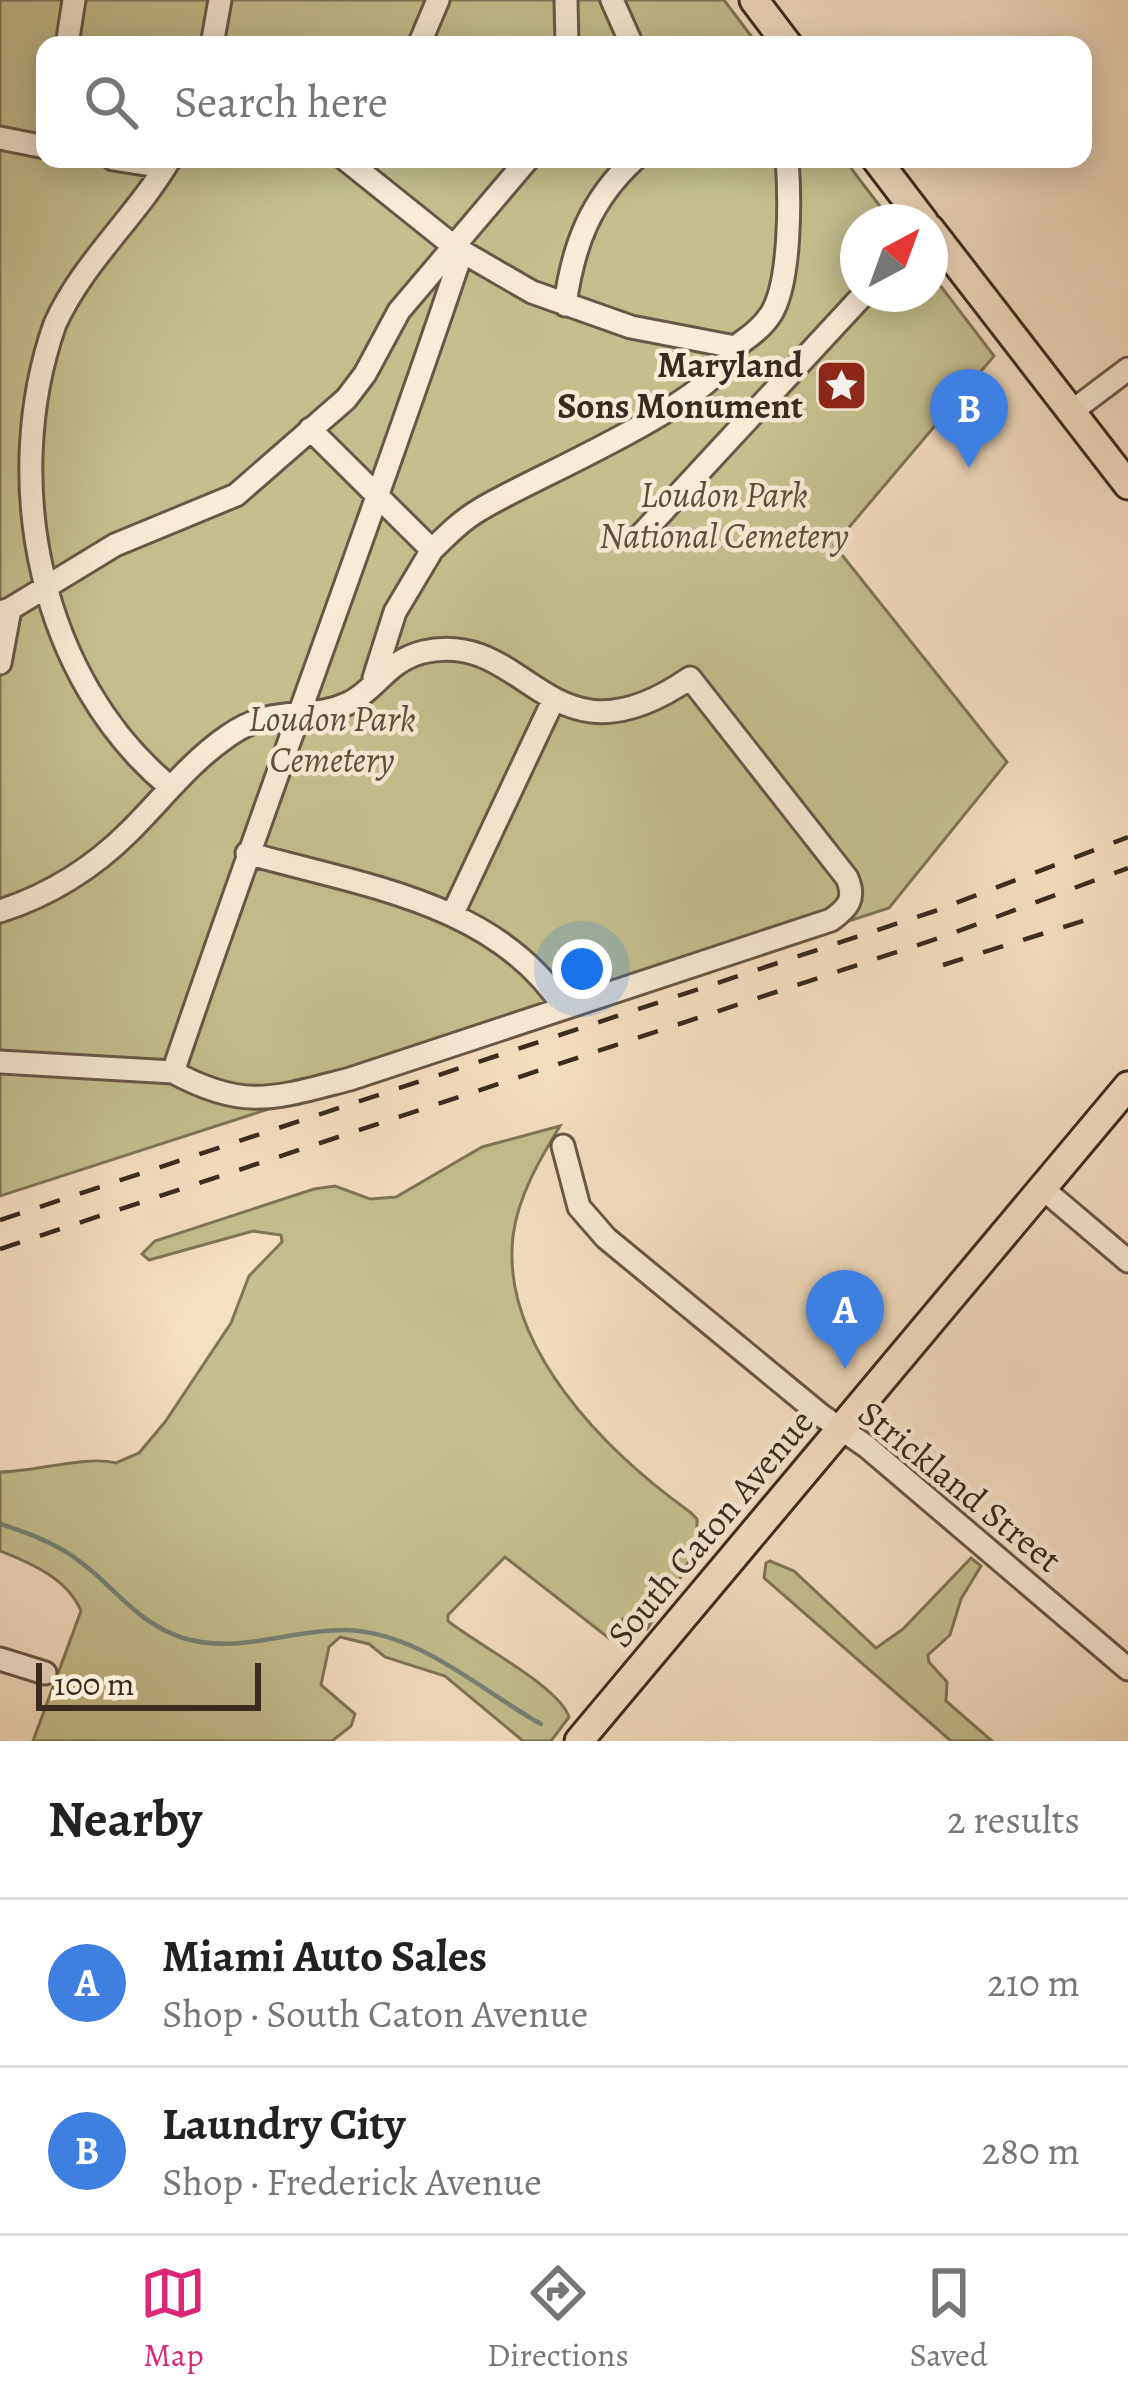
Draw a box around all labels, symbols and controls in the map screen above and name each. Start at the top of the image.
search box [36,36,1092,168]
icon: search [78,69,144,135]
text: Search here [174,71,388,133]
north arrow [840,204,948,312]
place label: Maryland Sons Monument [557,340,804,430]
place icon: Maryland Sons Monument [814,357,870,413]
pin: B [930,369,1008,468]
park label: Loudon Park National Cemetery [599,470,849,560]
park label: Loudon Park Cemetery [248,694,416,784]
your location [552,939,612,999]
pin: A [806,1270,884,1369]
street label: Strickland Street [848,1389,1072,1583]
street label: South Caton Avenue [596,1398,824,1658]
scale bar [36,1657,261,1710]
text: 100 m [54,1661,134,1706]
text: Nearby [48,1784,202,1854]
text: 2 results [947,1793,1080,1846]
text: Miami Auto Sales [162,1925,487,1987]
text: A [75,1956,99,2009]
text: 210 m [987,1956,1080,2009]
text: Shop · South Caton Avenue [162,1987,588,2040]
text: Laundry City [162,2093,405,2155]
text: B [75,2124,99,2177]
text: 280 m [982,2124,1080,2177]
text: Shop · Frederick Avenue [162,2155,542,2208]
tab: Map [140,2260,206,2377]
tab: Directions [487,2260,629,2377]
tab: Saved [909,2260,988,2377]

